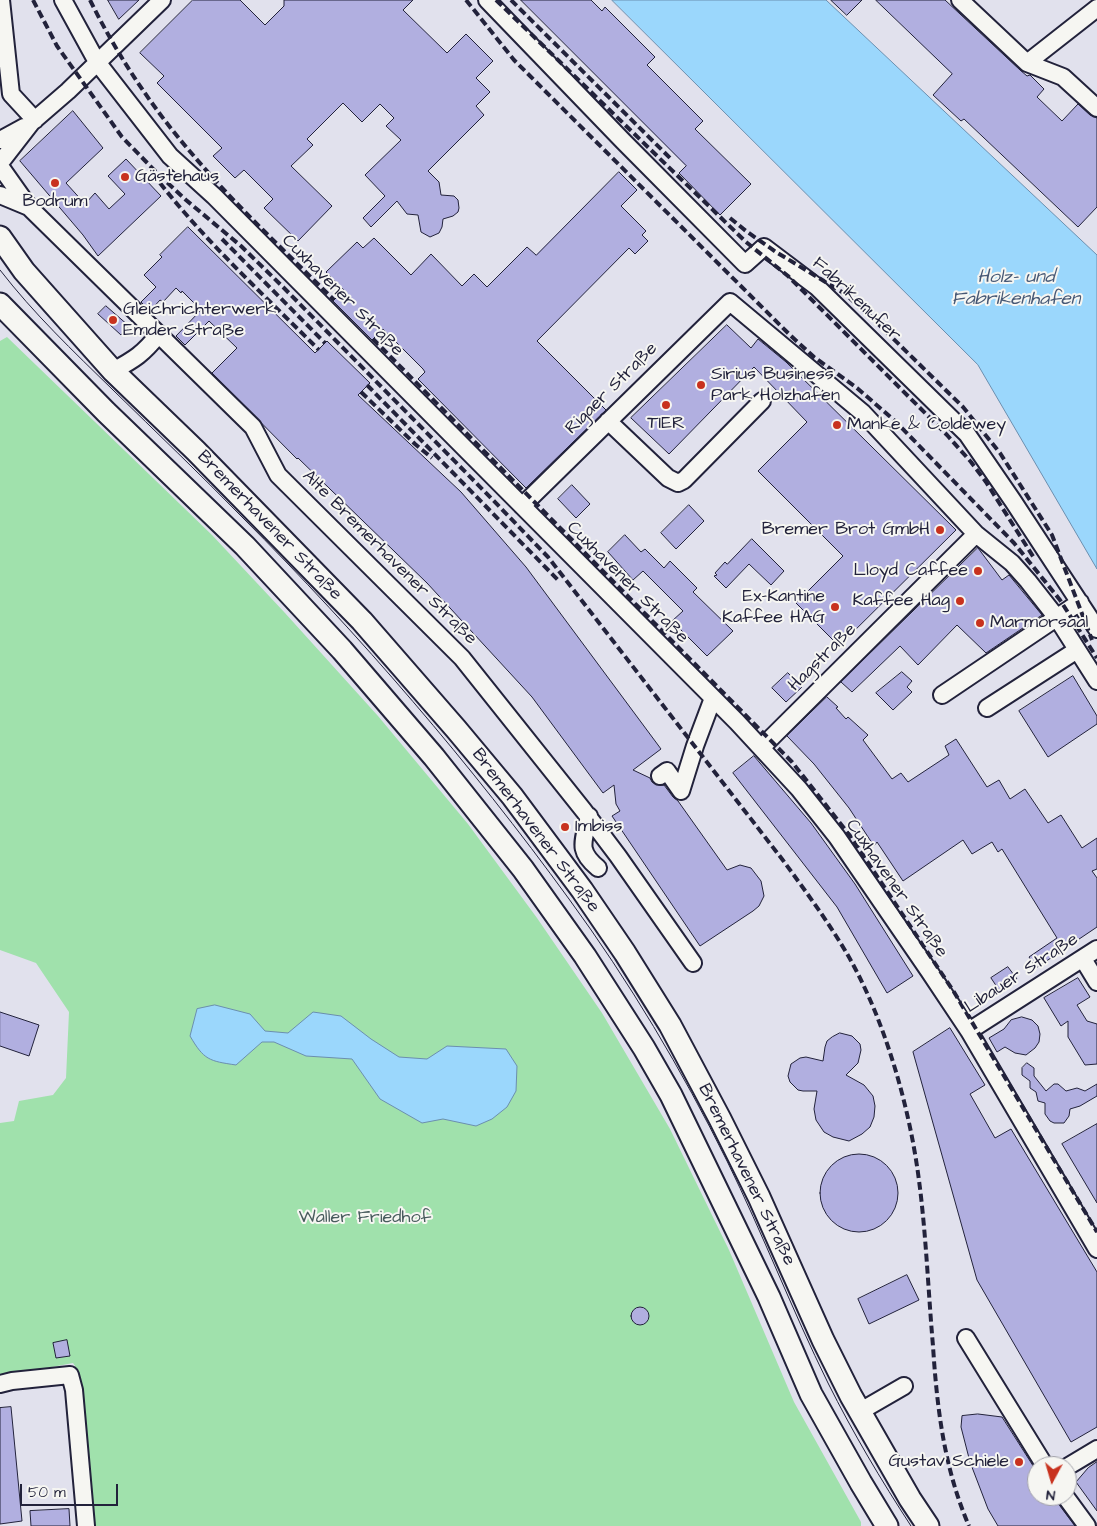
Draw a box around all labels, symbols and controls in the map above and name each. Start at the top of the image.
place label: Gästehaus [135,166,219,188]
marker: Gästehaus [119,171,131,183]
marker: Bodrum [49,177,61,189]
place label: Bodrum [22,191,88,213]
street label: Cuxhavener Straße [276,230,408,362]
street label: Fabrikenufer [807,253,905,347]
water label: Holz- und Fabrikenhafen [952,267,1080,311]
place label: Gleichrichterwerk Emder Straße [123,299,276,342]
marker: Gleichrichterwerk Emder Straße [107,314,119,326]
street label: Rigaer Straße [561,338,663,440]
place label: Sirius Business Park Holzhafen [711,364,840,406]
marker: Sirius Business Park Holzhafen [695,379,707,391]
marker: TIER [660,399,672,411]
place label: TIER [647,413,685,435]
place label: Manke & Coldewey [847,414,1006,436]
marker: Manke & Coldewey [831,419,843,431]
street label: Bremerhavener Straße [192,447,346,605]
street label: Alte Bremerhavener Straße [297,466,481,650]
street label: Cuxhavener Straße [561,517,693,649]
place label: Bremer Brot GmbH [762,519,930,541]
marker: Bremer Brot GmbH [934,524,946,536]
place label: Lloyd Caffee [854,560,968,582]
marker: Lloyd Caffee [972,565,984,577]
place label: Ex-Kantine Kaffee HAG [722,586,825,628]
place label: Kaffee Hag [853,590,950,612]
marker: Kaffee Hag [954,595,966,607]
marker: Ex-Kantine Kaffee HAG [829,601,841,613]
place label: Marmorsaal [990,612,1088,634]
marker: Marmorsaal [974,617,986,629]
street label: Hagstraße [785,620,861,696]
street label: Bremerhavener Straße [466,745,604,917]
place label: Imbiss [575,816,623,838]
street label: Cuxhavener Straße [840,816,952,962]
marker: Imbiss [559,821,571,833]
street label: Libauer Straße [961,929,1083,1019]
street label: Bremerhavener Straße [693,1081,799,1269]
park label: Waller Friedhof [299,1207,431,1229]
place label: Gustav Schiele [888,1451,1009,1473]
marker: Gustav Schiele [1013,1456,1025,1468]
north arrow [1027,1456,1077,1506]
scale bar [22,1474,120,1506]
text: 50 m [28,1482,66,1503]
text: N [1045,1485,1056,1505]

